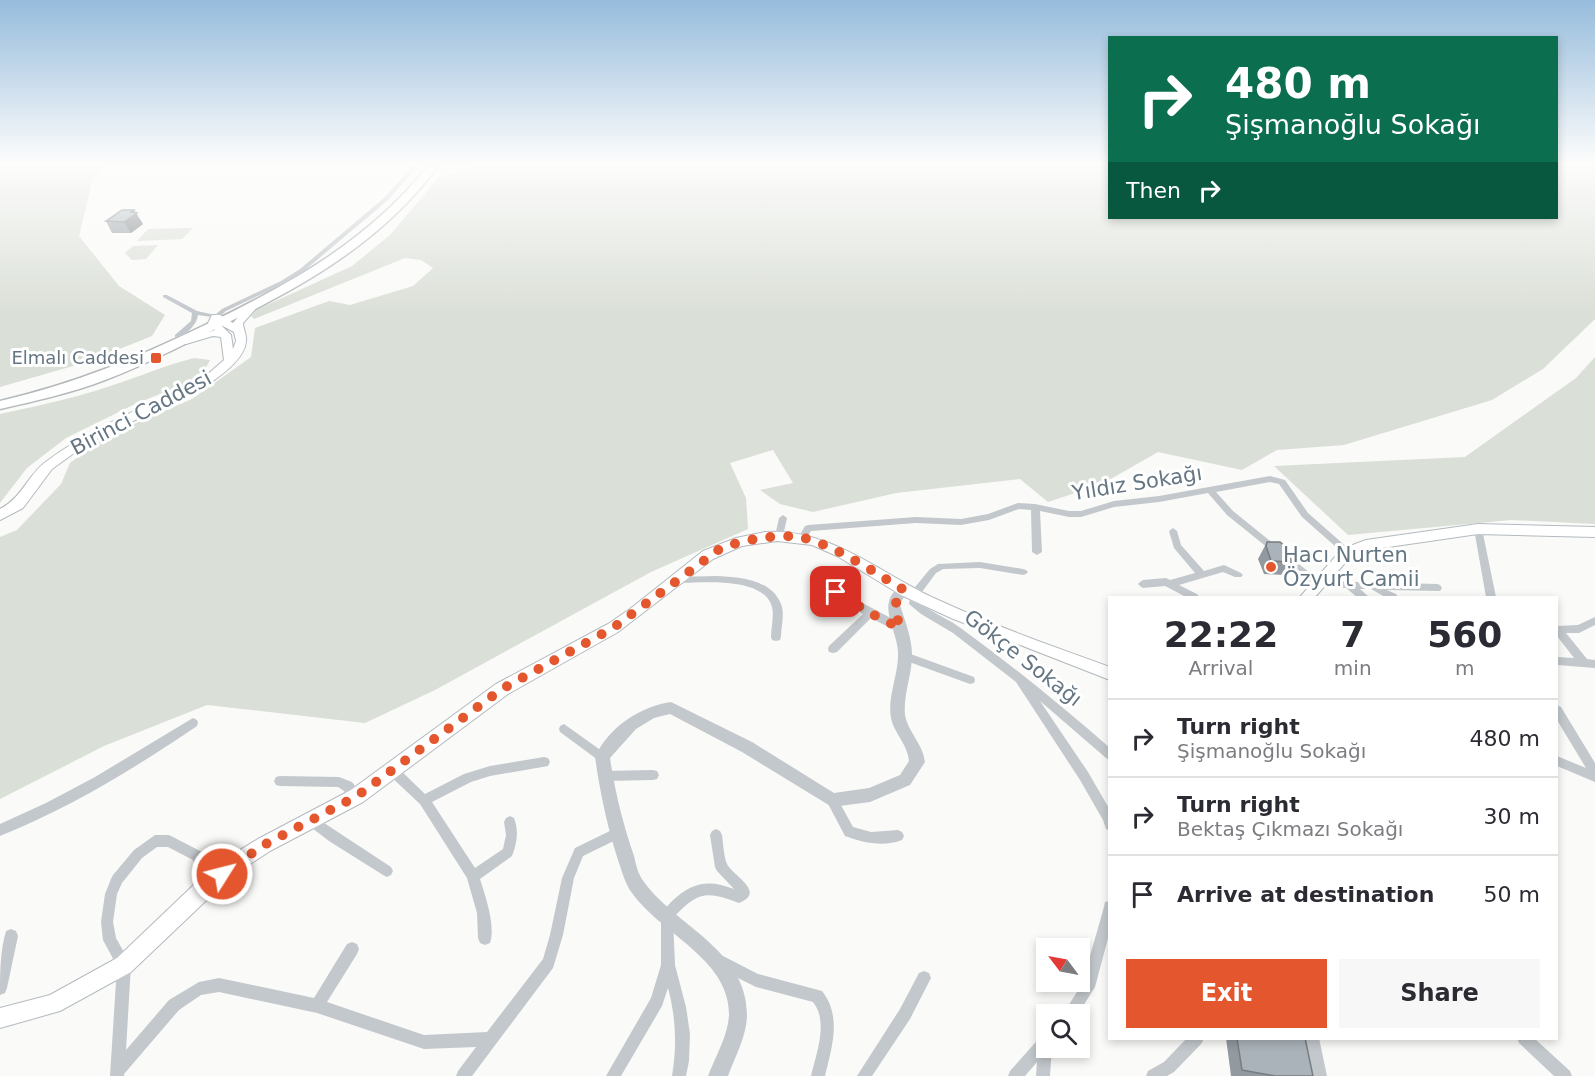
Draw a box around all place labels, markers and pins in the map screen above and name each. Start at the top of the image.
place label: Elmalı Caddesi [11,347,144,368]
marker: Elmalı Caddesi [149,351,163,365]
place label: Hacı Nurten Özyurt Camii [1283,543,1420,591]
marker: Hacı Nurten Özyurt Camii [1264,560,1278,574]
pin [810,566,861,617]

